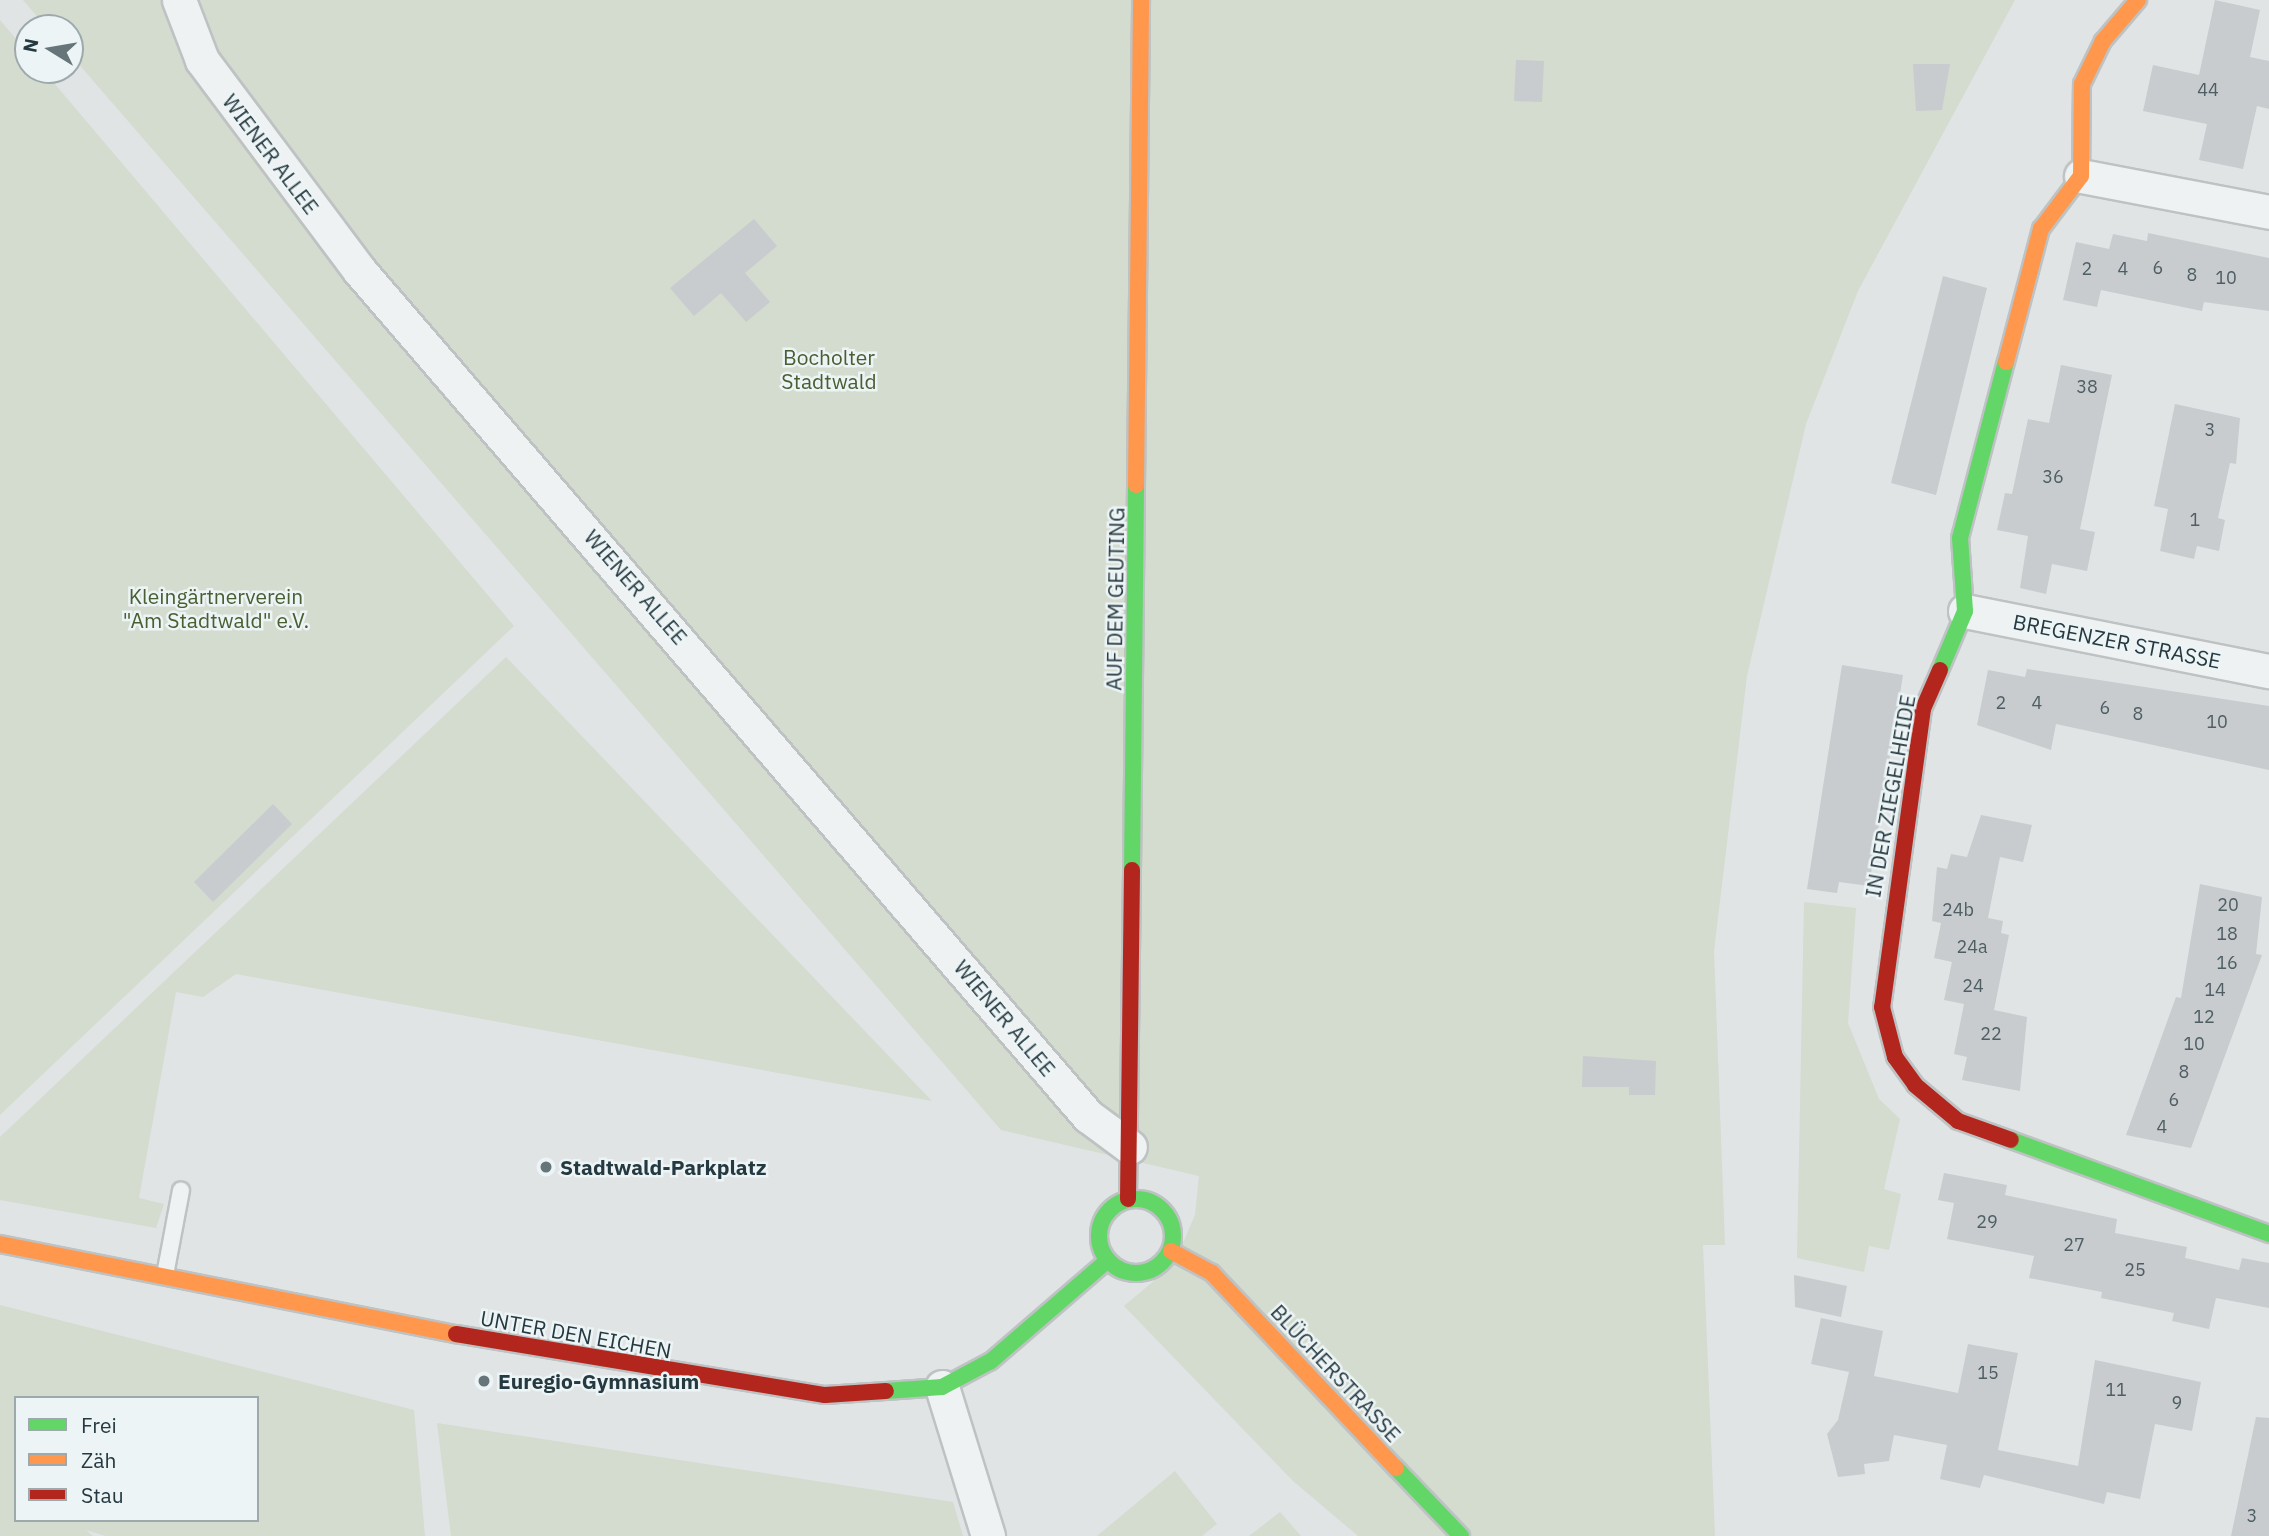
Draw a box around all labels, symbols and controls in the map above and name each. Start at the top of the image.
north arrow [14,14,84,84]
text: N [17,36,43,54]
house number: 44 [2197,79,2219,101]
street label: WIENER ALLEE [218,89,324,219]
house number: 6 [2153,257,2163,279]
house number: 2 [2082,258,2092,280]
house number: 4 [2118,258,2128,280]
house number: 8 [2187,264,2197,286]
house number: 10 [2215,267,2237,289]
park label: Bocholter Stadtwald [781,344,877,394]
house number: 38 [2076,376,2098,398]
house number: 3 [2205,419,2215,441]
house number: 36 [2042,466,2064,488]
street label: AUF DEM GEUTING [1101,507,1129,691]
house number: 1 [2190,509,2200,531]
street label: WIENER ALLEE [579,524,693,650]
park label: Kleingärtnerverein "Am Stadtwald" e.V. [123,583,309,633]
street label: BREGENZER STRASSE [2011,608,2223,674]
house number: 2 [1996,692,2006,714]
house number: 4 [2032,692,2042,714]
street label: IN DER ZIEGELHEIDE [1860,693,1920,899]
house number: 6 [2100,697,2110,719]
house number: 8 [2133,703,2143,725]
house number: 10 [2206,711,2228,733]
house number: 20 [2217,894,2239,916]
house number: 24b [1942,899,1974,921]
house number: 18 [2216,923,2238,945]
house number: 24a [1956,936,1988,958]
house number: 16 [2216,952,2238,974]
street label: WIENER ALLEE [949,955,1061,1081]
house number: 24 [1962,975,1984,997]
house number: 14 [2204,979,2226,1001]
house number: 12 [2193,1006,2215,1028]
house number: 22 [1980,1023,2002,1045]
house number: 10 [2183,1033,2205,1055]
house number: 8 [2179,1061,2189,1083]
house number: 6 [2169,1089,2179,1111]
house number: 4 [2157,1116,2167,1138]
place label: Stadtwald-Parkplatz [560,1154,767,1180]
marker: Stadtwald-Parkplatz [538,1159,554,1175]
house number: 29 [1976,1211,1998,1233]
house number: 27 [2063,1234,2085,1256]
house number: 25 [2124,1259,2146,1281]
street label: BLÜCHERSTRASSE [1266,1299,1406,1447]
street label: UNTER DEN EICHEN [479,1305,673,1363]
house number: 15 [1977,1362,1999,1384]
place label: Euregio-Gymnasium [498,1368,699,1394]
marker: Euregio-Gymnasium [476,1373,492,1389]
house number: 11 [2105,1379,2127,1401]
house number: 9 [2172,1392,2182,1414]
legend [14,1396,259,1522]
text: Frei [81,1411,117,1439]
text: Zäh [81,1446,116,1474]
text: Stau [81,1481,124,1509]
house number: 3 [2247,1505,2257,1527]

